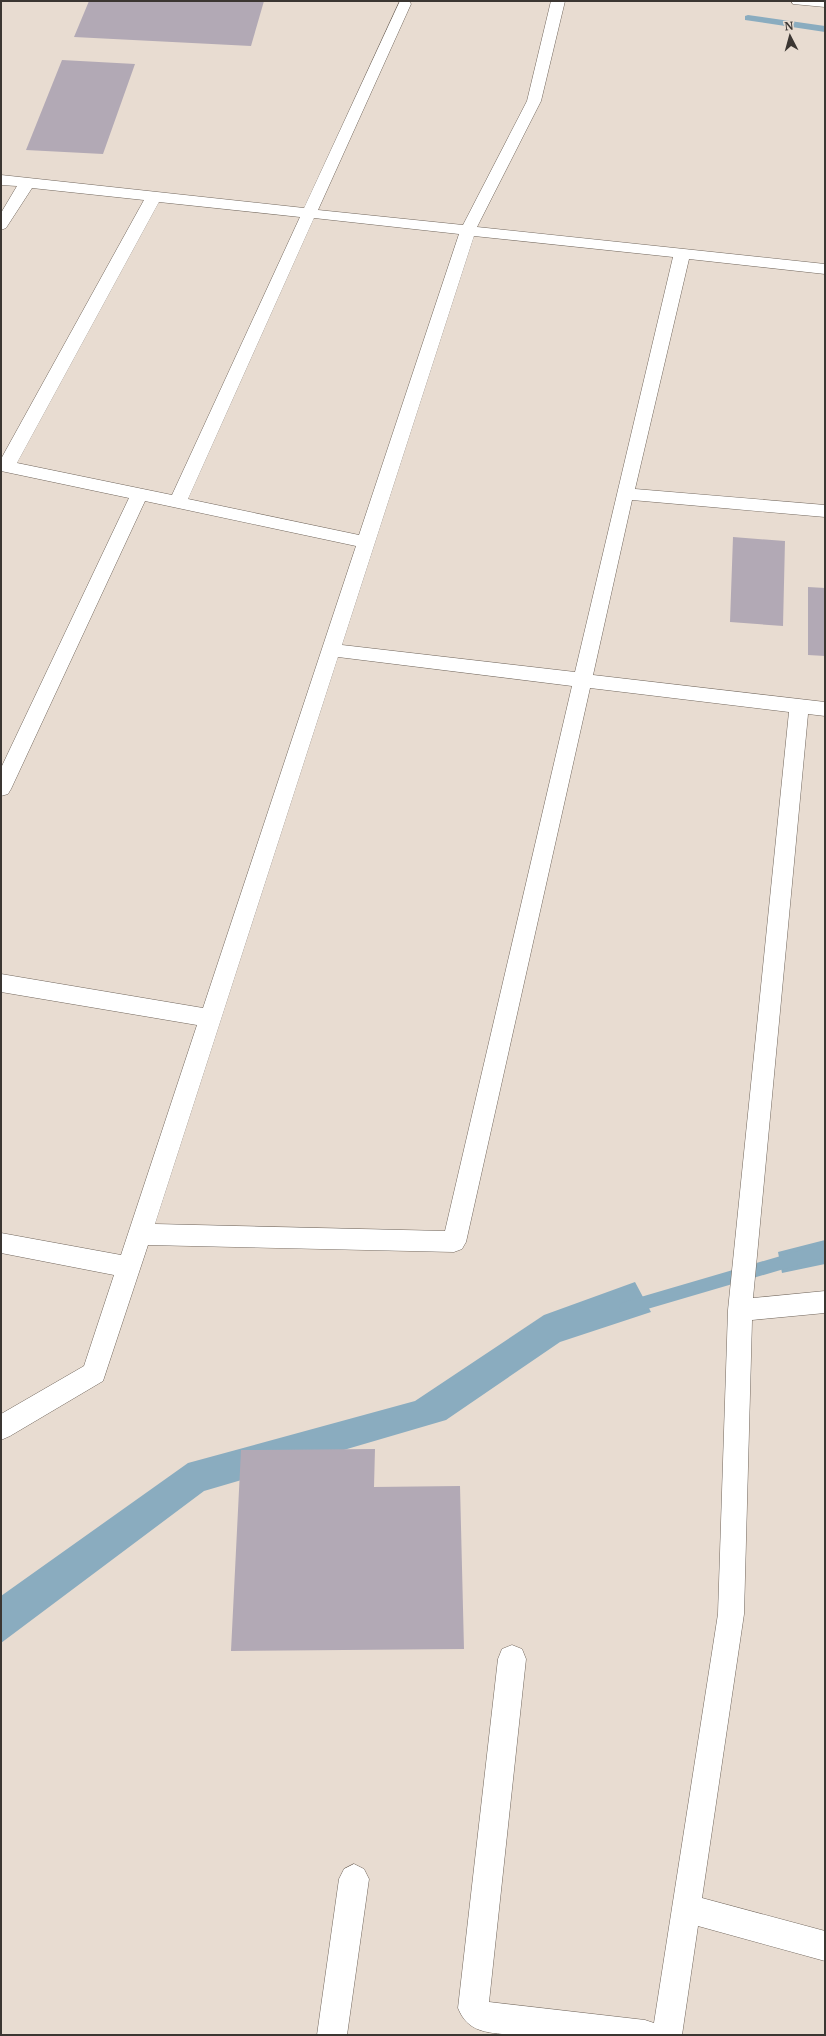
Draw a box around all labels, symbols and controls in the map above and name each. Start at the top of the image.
north arrow [770,16,810,56]
text: N [784,19,794,33]

